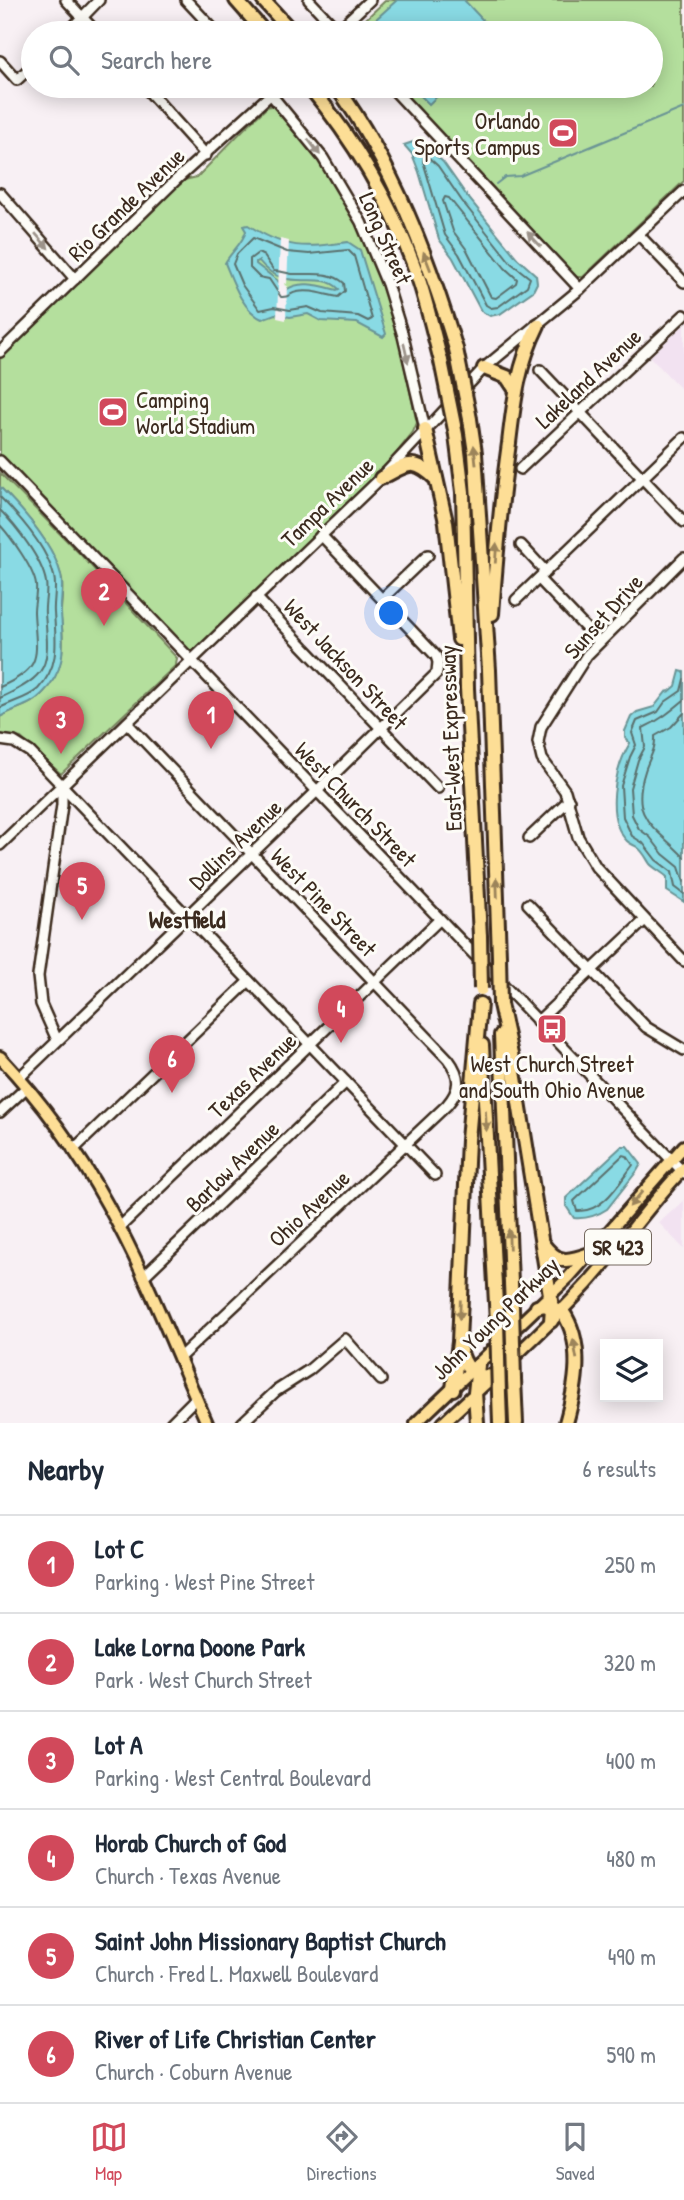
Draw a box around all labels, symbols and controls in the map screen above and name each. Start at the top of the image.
search box [21,21,663,98]
icon: search [45,41,83,79]
text: Search here [101,42,212,77]
place label: Orlando Sports Campus [414,105,540,162]
sports icon: Orlando Sports Campus [546,116,580,150]
one-way arrow [307,137,321,156]
street label: Rio Grande Avenue [61,140,191,268]
street label: Long Street [352,187,420,290]
one-way arrow [526,231,542,248]
one-way arrow [34,232,50,250]
one-way arrow [421,250,432,271]
street label: Lakeland Avenue [528,321,648,435]
one-way arrow [401,342,412,364]
place label: Camping World Stadium [136,384,255,441]
sports icon: Camping World Stadium [96,395,130,429]
one-way arrow [469,444,480,466]
street label: Tampa Avenue [274,450,380,554]
one-way arrow [491,542,502,564]
street label: Sunset Drive [556,567,650,665]
pin: 2 [81,568,127,626]
street label: West Jackson Street [277,592,416,737]
your location [374,596,408,630]
street label: East-West Expressway [431,644,469,832]
pin: 1 [188,691,234,749]
pin: 3 [38,696,84,754]
street label: West Church Street [288,735,425,874]
street label: Dollins Avenue [182,792,288,896]
street label: West Pine Street [264,841,385,964]
pin: 5 [59,862,105,920]
one-way arrow [491,877,502,899]
district label: Westfield [149,903,226,935]
pin: 4 [318,985,364,1043]
bus stop icon: West Church Street and South Ohio Avenue [535,1012,569,1046]
street label: Texas Avenue [201,1025,303,1125]
pin: 6 [149,1035,195,1093]
place label: West Church Street and South Ohio Avenue [459,1048,645,1105]
one-way arrow [481,1110,492,1132]
street label: Barlow Avenue [178,1113,286,1219]
street label: Ohio Avenue [262,1162,356,1254]
one-way arrow [629,1191,644,1208]
one-way arrow [504,1228,515,1250]
road number: SR 423 [585,1230,651,1264]
street label: John Young Parkway [425,1249,566,1387]
one-way arrow [454,1300,465,1322]
one-way arrow [569,1338,580,1360]
map controls [600,1339,663,1402]
button: layers [600,1339,663,1402]
text: Nearby [28,1449,104,1489]
text: 6 results [583,1453,656,1484]
text: Lot C [95,1531,144,1566]
text: 1 [47,1549,55,1580]
text: 250 m [604,1549,656,1580]
text: Parking · West Pine Street [95,1566,314,1597]
text: Lake Lorna Doone Park [95,1629,305,1664]
text: 2 [46,1647,56,1678]
text: 320 m [604,1647,656,1678]
text: Park · West Church Street [95,1664,312,1695]
text: Lot A [95,1727,143,1762]
text: 3 [46,1745,56,1776]
text: 400 m [606,1745,656,1776]
text: Parking · West Central Boulevard [95,1762,371,1793]
text: Horab Church of God [95,1825,286,1860]
text: 4 [47,1843,55,1874]
text: 480 m [606,1843,656,1874]
text: Church · Texas Avenue [95,1860,281,1891]
text: Saint John Missionary Baptist Church [95,1923,446,1958]
text: 5 [46,1941,56,1972]
text: 490 m [608,1941,656,1972]
text: Church · Fred L. Maxwell Boulevard [95,1958,378,1989]
text: River of Life Christian Center [95,2021,376,2056]
text: 6 [46,2039,56,2070]
text: 590 m [607,2039,656,2070]
text: Church · Coburn Avenue [95,2056,293,2087]
tab: Map [90,2118,128,2186]
tab: Directions [307,2118,377,2186]
tab: Saved [556,2118,594,2186]

